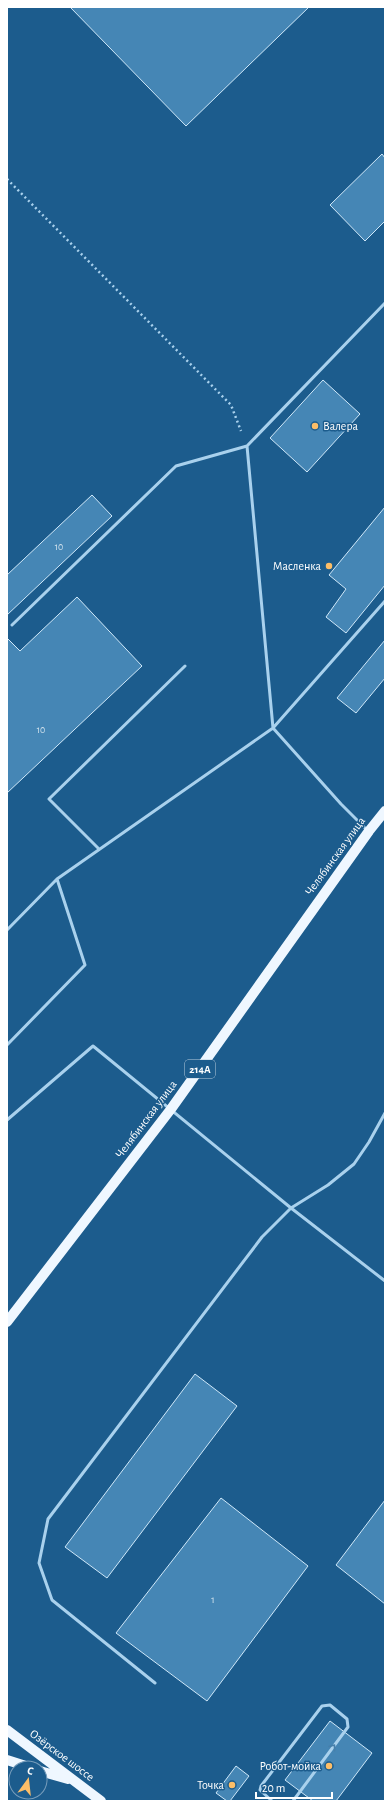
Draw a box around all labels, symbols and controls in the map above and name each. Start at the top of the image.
place label: Валера [323,420,358,432]
marker: Валера [310,421,320,431]
house number: 10 [55,542,63,552]
place label: Масленка [273,560,322,572]
marker: Масленка [324,561,334,571]
house number: 10 [37,725,45,735]
street label: Челябинская улица [303,814,368,898]
road number: 214А [185,1060,215,1078]
street label: Челябинская улица [113,1078,180,1160]
house number: 1 [211,1595,215,1605]
street label: Озёрское шоссе [28,1727,96,1783]
one-way arrow [328,1745,335,1752]
north arrow [8,1760,48,1800]
place label: Робот-мойка [260,1760,322,1772]
marker: Робот-мойка [324,1761,334,1771]
text: С [26,1765,35,1777]
scale bar [256,1774,332,1800]
place label: Точка [197,1779,225,1791]
marker: Точка [227,1780,237,1790]
text: 20 m [262,1782,285,1794]

